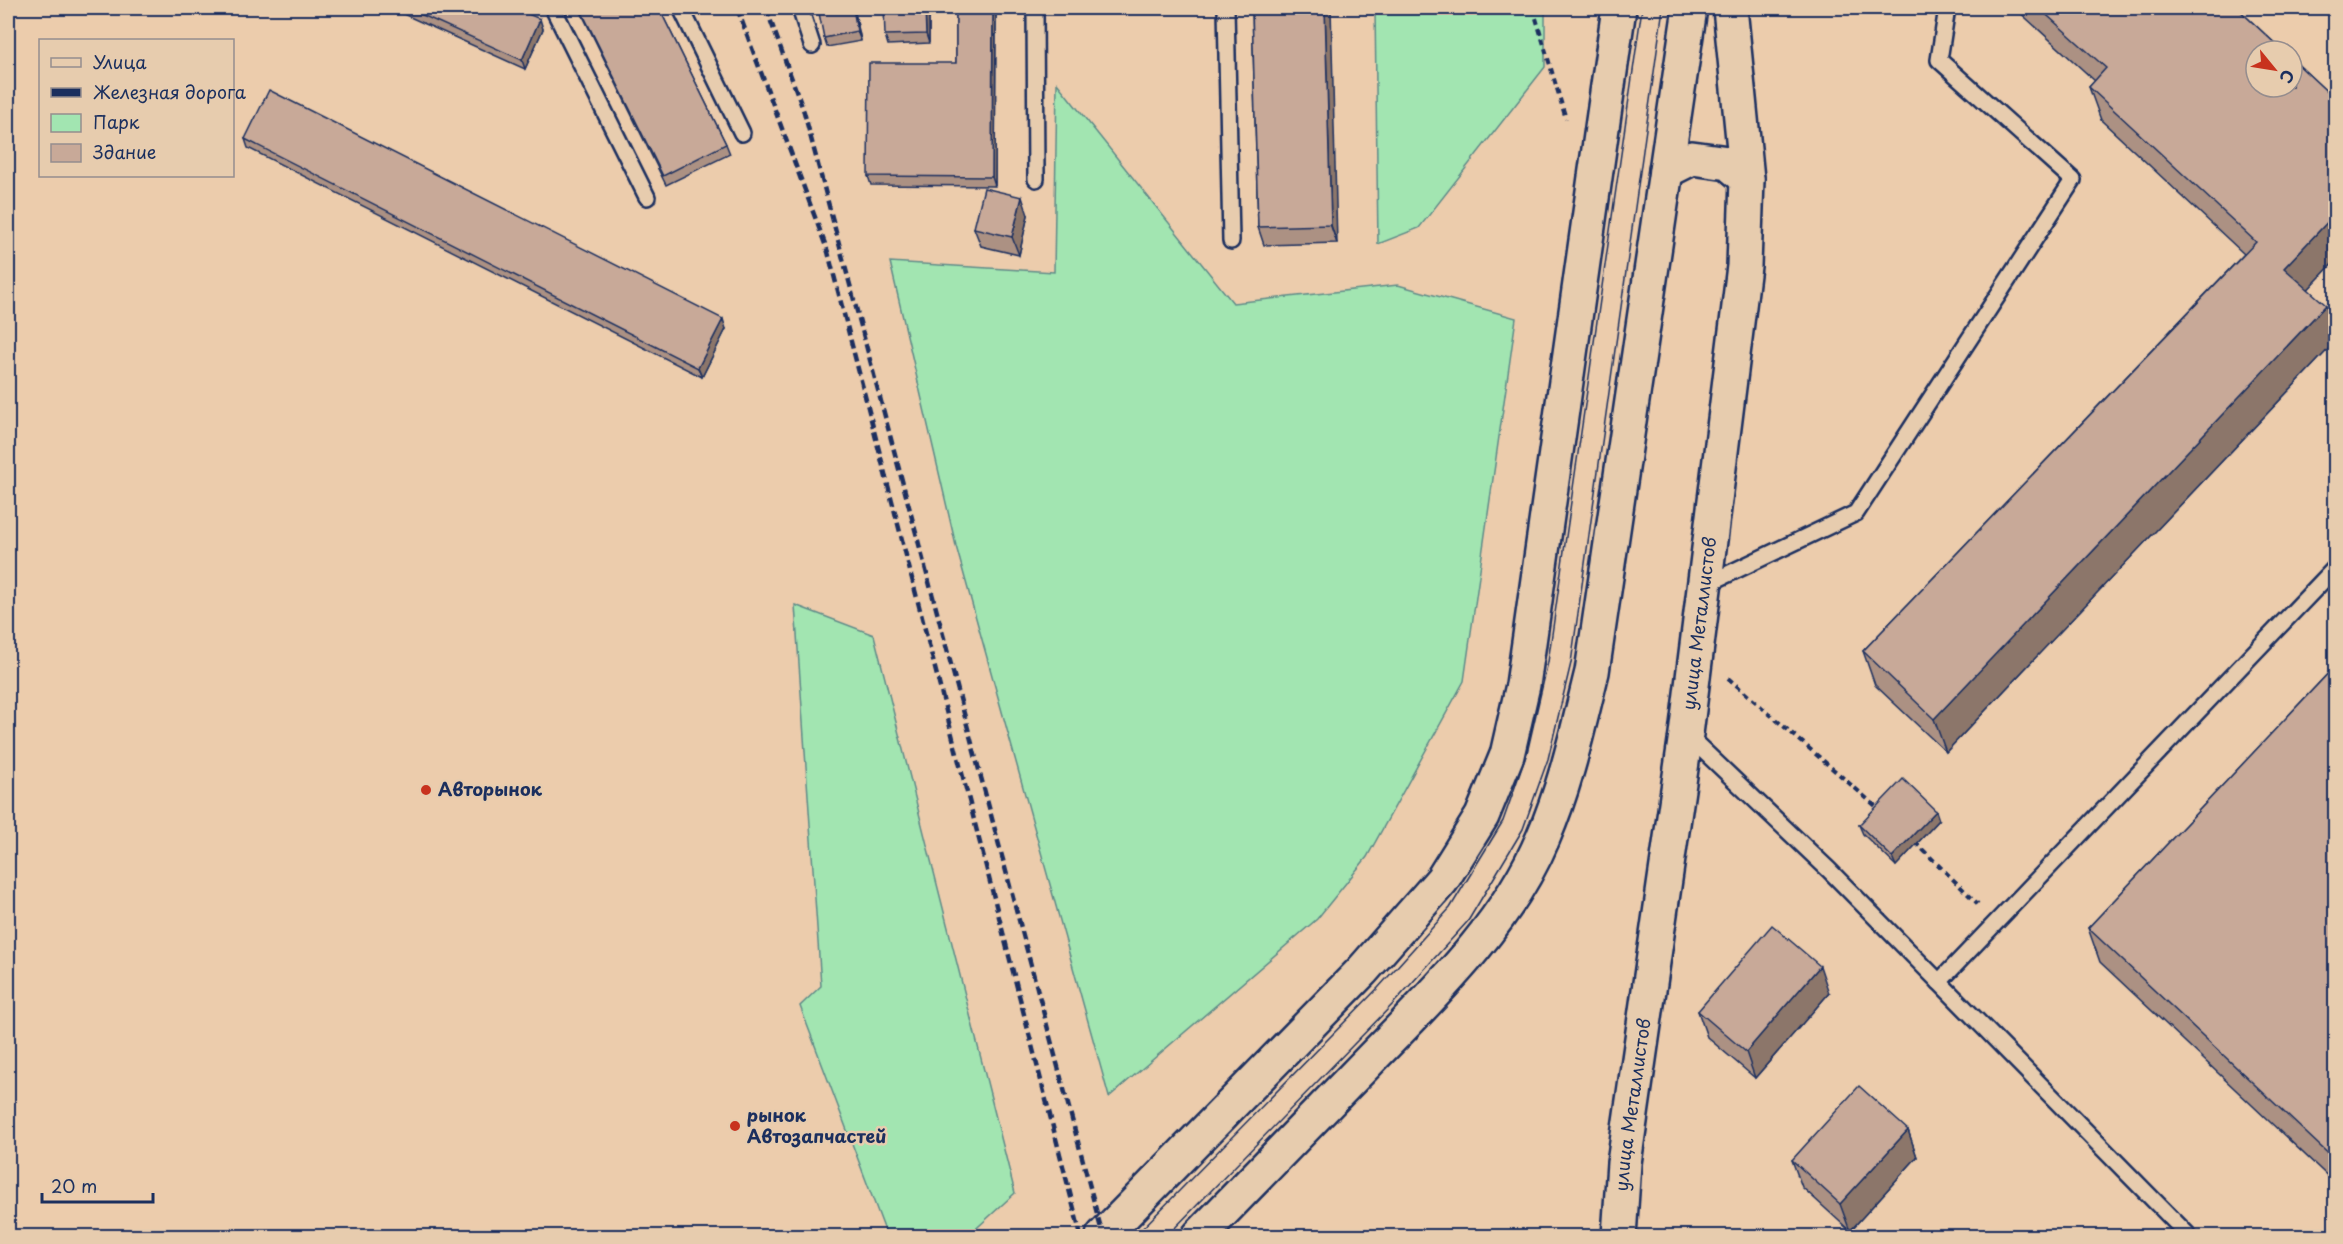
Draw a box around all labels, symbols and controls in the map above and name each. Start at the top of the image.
legend [39,39,234,177]
north arrow [2244,39,2304,99]
text: Улица [93,48,147,75]
text: С [2274,66,2301,88]
text: Железная дорога [93,78,247,105]
text: Парк [93,108,140,135]
text: Здание [93,138,156,165]
street label: улица Металлистов [1674,535,1722,711]
place label: Авторынок [438,775,543,802]
marker: Авторынок [419,783,433,797]
street label: улица Металлистов [1607,1016,1657,1192]
place label: рынок Автозапчастей [747,1101,887,1149]
marker: рынок Автозапчастей [728,1119,742,1133]
scale bar [42,1166,153,1204]
text: 20 m [51,1172,97,1199]

